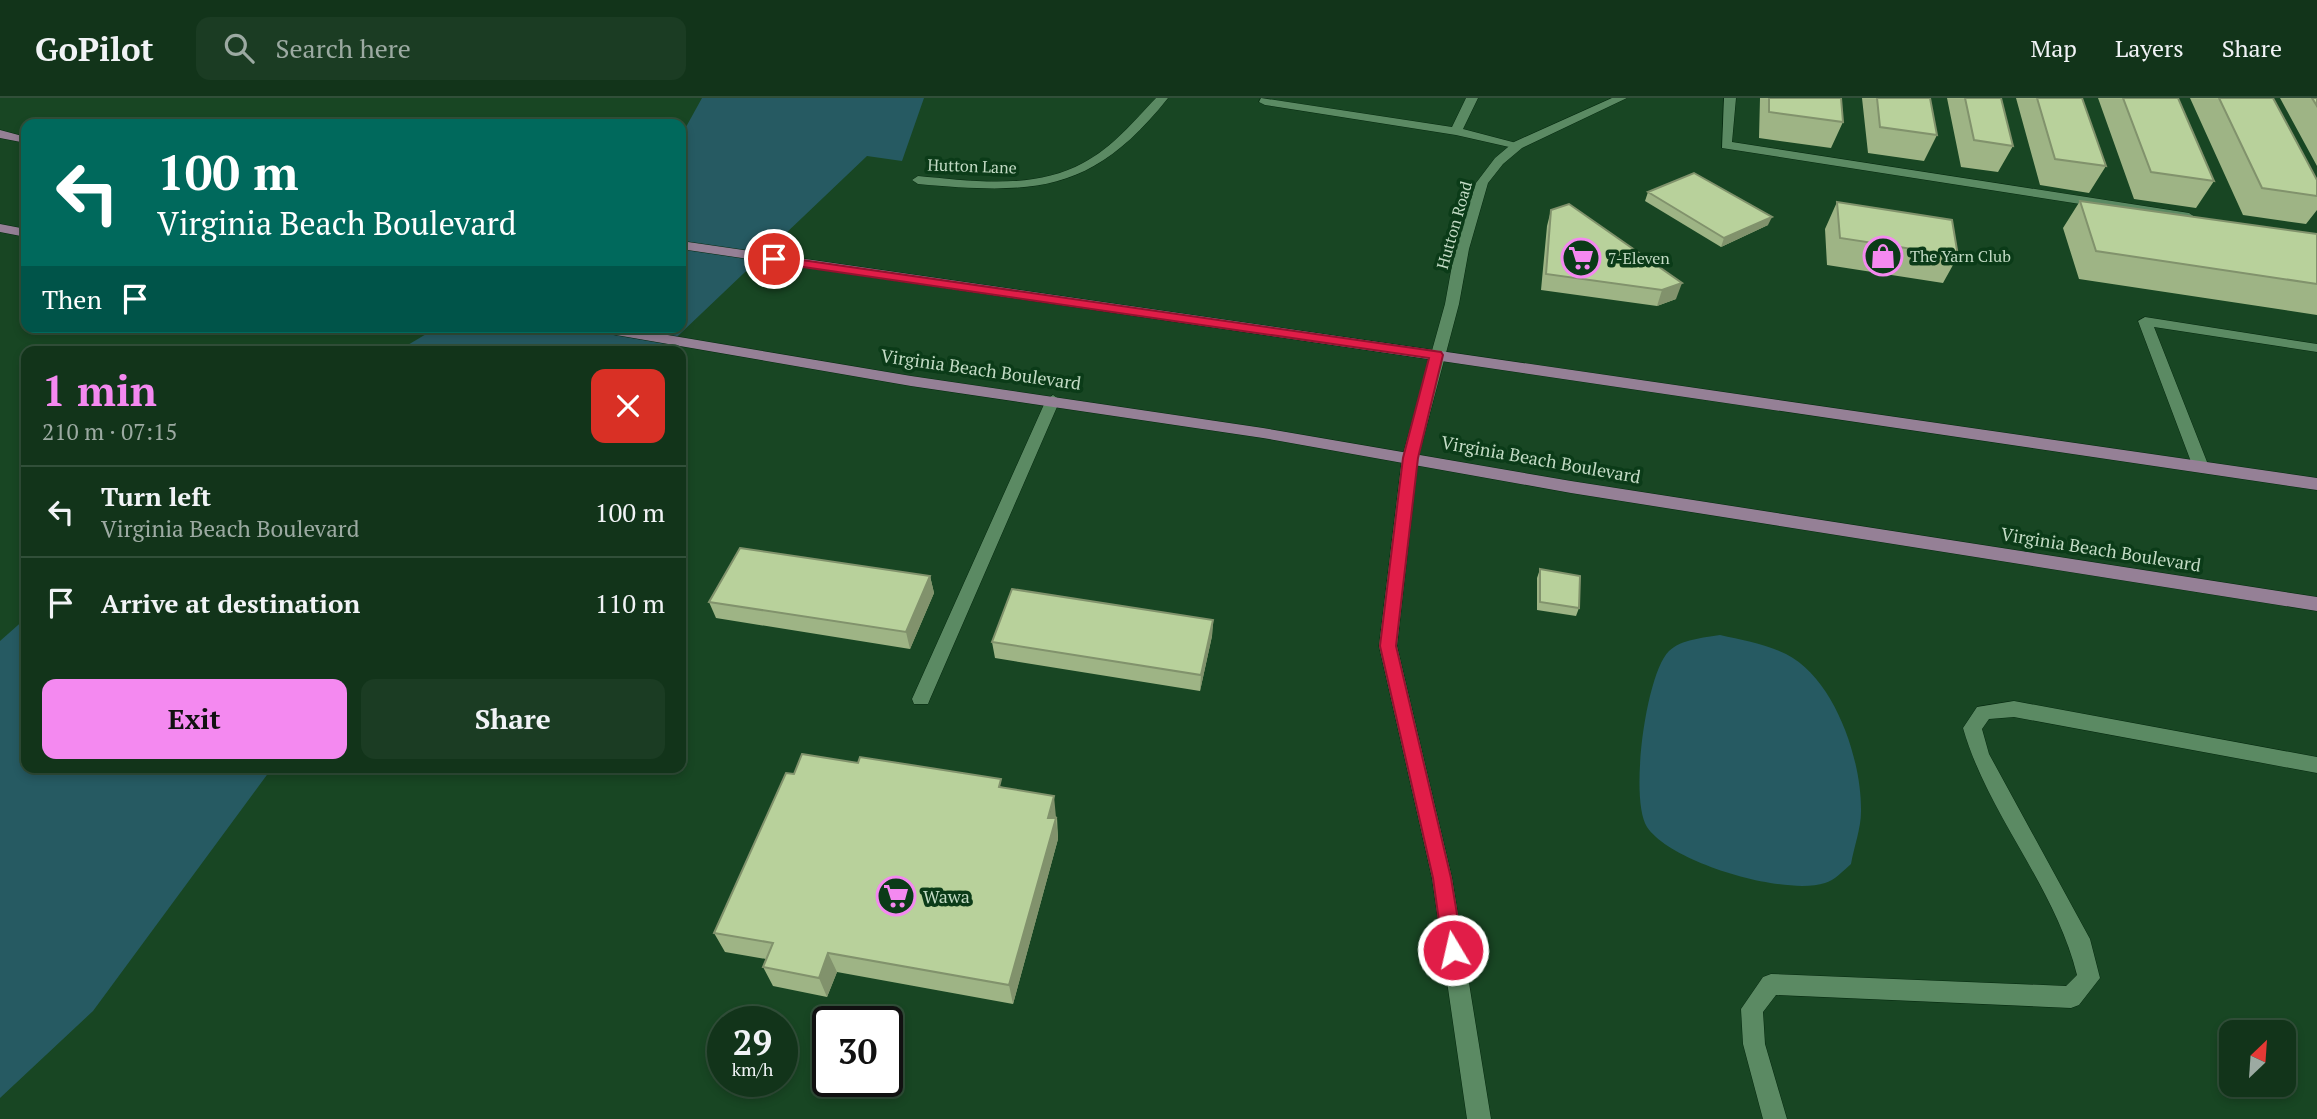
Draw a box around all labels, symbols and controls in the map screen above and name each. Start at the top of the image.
search box [196,17,686,80]
text: GoPilot [35,27,154,70]
icon: search [220,29,258,67]
text: Search here [276,31,411,65]
text: Map [2030,32,2077,64]
text: Layers [2115,32,2184,64]
text: Share [2222,32,2282,64]
text: 100 m [157,139,299,204]
icon: left [42,147,133,238]
street label: Hutton Lane [927,153,1017,179]
street label: Hutton Road [1431,178,1477,272]
text: Virginia Beach Boulevard [157,202,517,244]
pin [744,229,804,289]
shop icon: The Yarn Club [1862,235,1904,277]
supermarket icon: 7-Eleven [1560,237,1602,279]
icon: arrive [755,240,793,278]
place label: The Yarn Club [1910,245,2011,267]
place label: 7-Eleven [1608,247,1670,269]
icon: arrive [116,280,154,318]
text: Then [42,282,102,316]
street label: Virginia Beach Boulevard [879,343,1083,395]
text: 1 min [42,362,157,418]
button: close [591,369,665,443]
text: 210 m · 07:15 [42,416,177,447]
street label: Virginia Beach Boulevard [1439,430,1643,488]
text: Turn left [101,479,211,513]
icon: left [42,493,80,531]
text: 100 m [595,495,665,529]
text: Virginia Beach Boulevard [101,513,359,544]
street label: Virginia Beach Boulevard [1999,521,2203,577]
icon: arrive [42,584,80,622]
text: Arrive at destination [101,586,360,620]
text: 110 m [595,586,665,620]
button: Exit [42,679,347,759]
button: Share [361,679,665,759]
supermarket icon: Wawa [875,875,917,917]
place label: Wawa [923,884,970,908]
position arrow [1416,913,1490,987]
speed limit sign: 30 [812,1006,903,1097]
text: 29 [733,1019,772,1065]
north arrow [2219,1020,2296,1097]
map controls [2219,1020,2296,1097]
text: km/h [732,1057,773,1081]

